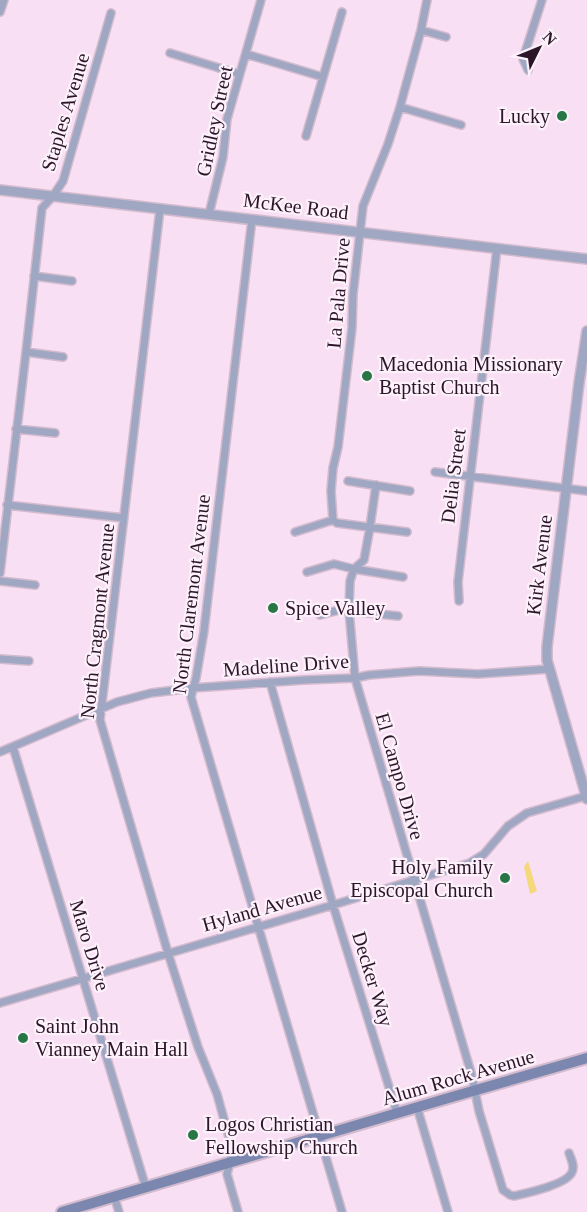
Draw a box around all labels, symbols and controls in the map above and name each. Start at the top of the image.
north arrow [509,18,569,78]
text: N [539,28,560,48]
street label: Staples Avenue [37,50,94,174]
street label: Gridley Street [192,63,238,179]
place label: Lucky [499,105,550,128]
marker: Lucky [555,109,569,123]
street label: McKee Road [242,189,350,223]
street label: La Pala Drive [322,237,354,349]
place label: Macedonia Missionary Baptist Church [379,353,563,399]
marker: Macedonia Missionary Baptist Church [360,369,374,383]
street label: Delia Street [436,427,470,524]
street label: North Claremont Avenue [168,493,214,695]
street label: Kirk Avenue [522,513,556,617]
street label: North Cragmont Avenue [76,522,119,720]
place label: Spice Valley [285,597,385,620]
marker: Spice Valley [266,601,280,615]
street label: Madeline Drive [222,650,350,680]
street label: El Campo Drive [370,710,429,842]
place label: Holy Family Episcopal Church [350,856,493,902]
marker: Holy Family Episcopal Church [498,871,512,885]
street label: Hyland Avenue [200,880,325,937]
street label: Maro Drive [66,897,114,993]
street label: Decker Way [347,929,398,1030]
place label: Saint John Vianney Main Hall [35,1015,189,1061]
marker: Saint John Vianney Main Hall [16,1031,30,1045]
street label: Alum Rock Avenue [379,1045,537,1109]
place label: Logos Christian Fellowship Church [205,1113,358,1159]
marker: Logos Christian Fellowship Church [186,1128,200,1142]

